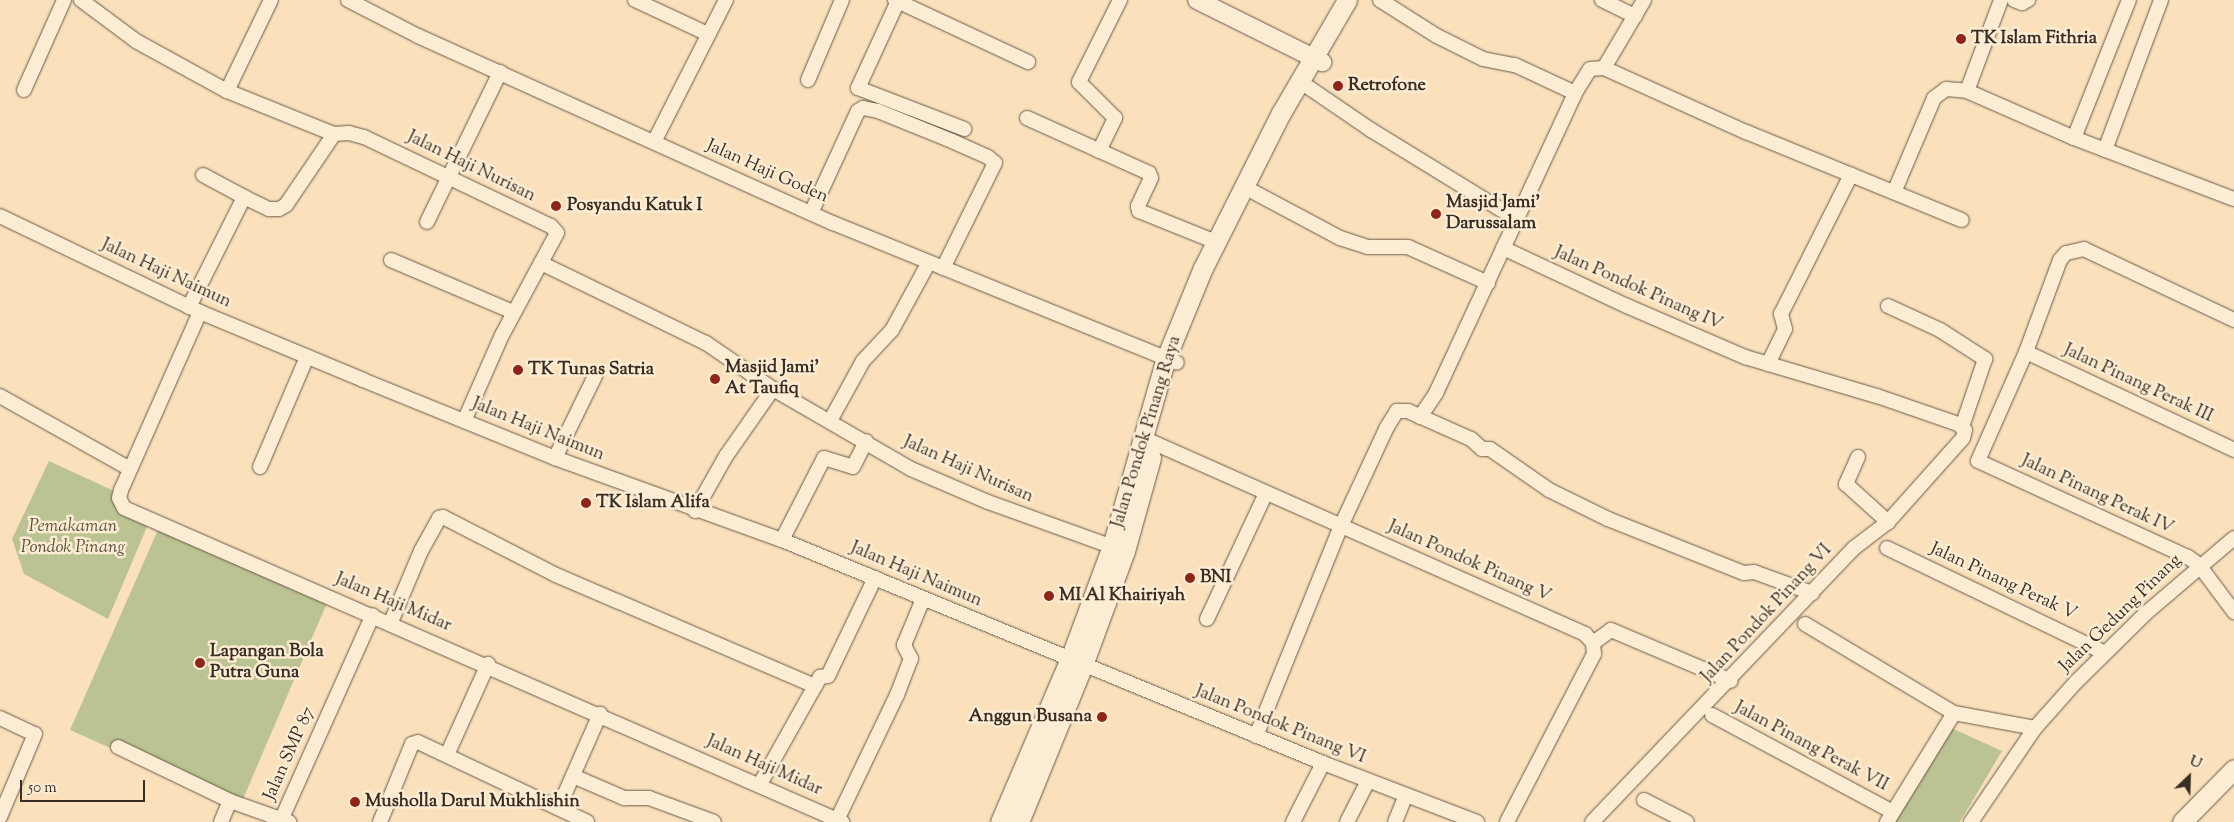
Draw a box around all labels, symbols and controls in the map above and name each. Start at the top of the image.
place label: TK Islam Fithria [1971,28,2097,50]
marker: TK Islam Fithria [1955,33,1967,45]
place label: Retrofone [1348,75,1426,97]
marker: Retrofone [1332,80,1344,92]
street label: Jalan Haji Nurisan [403,127,539,207]
street label: Jalan Haji Goden [703,135,831,209]
place label: Masjid Jami' Darussalam [1446,193,1540,235]
place label: Posyandu Katuk I [567,195,702,217]
marker: Posyandu Katuk I [549,199,563,213]
marker: Masjid Jami' Darussalam [1430,208,1442,220]
street label: Jalan Haji Naimun [98,234,234,314]
street label: Jalan Pondok Pinang IV [1551,242,1725,336]
street label: Jalan Pondok Pinang Raya [1107,333,1187,531]
street label: Jalan Pinang Perak III [2060,340,2216,428]
place label: Masjid Jami' At Taufiq [725,358,819,400]
place label: TK Tunas Satria [528,359,654,381]
marker: TK Tunas Satria [512,364,524,376]
marker: Masjid Jami' At Taufiq [709,373,721,385]
street label: Jalan Haji Naimun [469,394,607,466]
street label: Jalan Haji Nurisan [900,432,1036,508]
street label: Jalan Pinang Perak IV [2018,450,2176,540]
place label: TK Islam Alifa [596,492,710,514]
marker: TK Islam Alifa [580,497,592,509]
street label: Jalan Pondok Pinang V [1384,516,1554,608]
park label: Pemakaman Pondok Pinang [21,517,125,560]
street label: Jalan Haji Naimun [847,538,985,612]
street label: Jalan Pinang Perak V [1926,539,2080,625]
street label: Jalan Pondok Pinang VI [1697,540,1837,688]
street label: Jalan Gedung Pinang [2056,550,2186,678]
place label: BNI [1200,567,1231,589]
street label: Jalan Haji Midar [332,569,454,637]
marker: BNI [1184,572,1196,584]
place label: MI Al Khairiyah [1059,585,1185,607]
marker: MI Al Khairiyah [1043,590,1055,602]
place label: Lapangan Bola Putra Guna [210,642,324,684]
marker: Lapangan Bola Putra Guna [194,657,206,669]
street label: Jalan Pondok Pinang VI [1192,681,1368,769]
street label: Jalan Pinang Perak VII [1730,697,1892,797]
street label: Jalan SMP 87 [260,704,320,804]
place label: Anggun Busana [969,706,1092,728]
marker: Anggun Busana [1096,711,1108,723]
street label: Jalan Haji Midar [703,731,825,801]
north arrow [2164,752,2214,802]
text: U [2186,752,2204,775]
scale bar [22,770,148,802]
text: 50 m [28,778,57,799]
place label: Musholla Darul Mukhlishin [365,791,580,813]
marker: Musholla Darul Mukhlishin [349,796,361,808]

